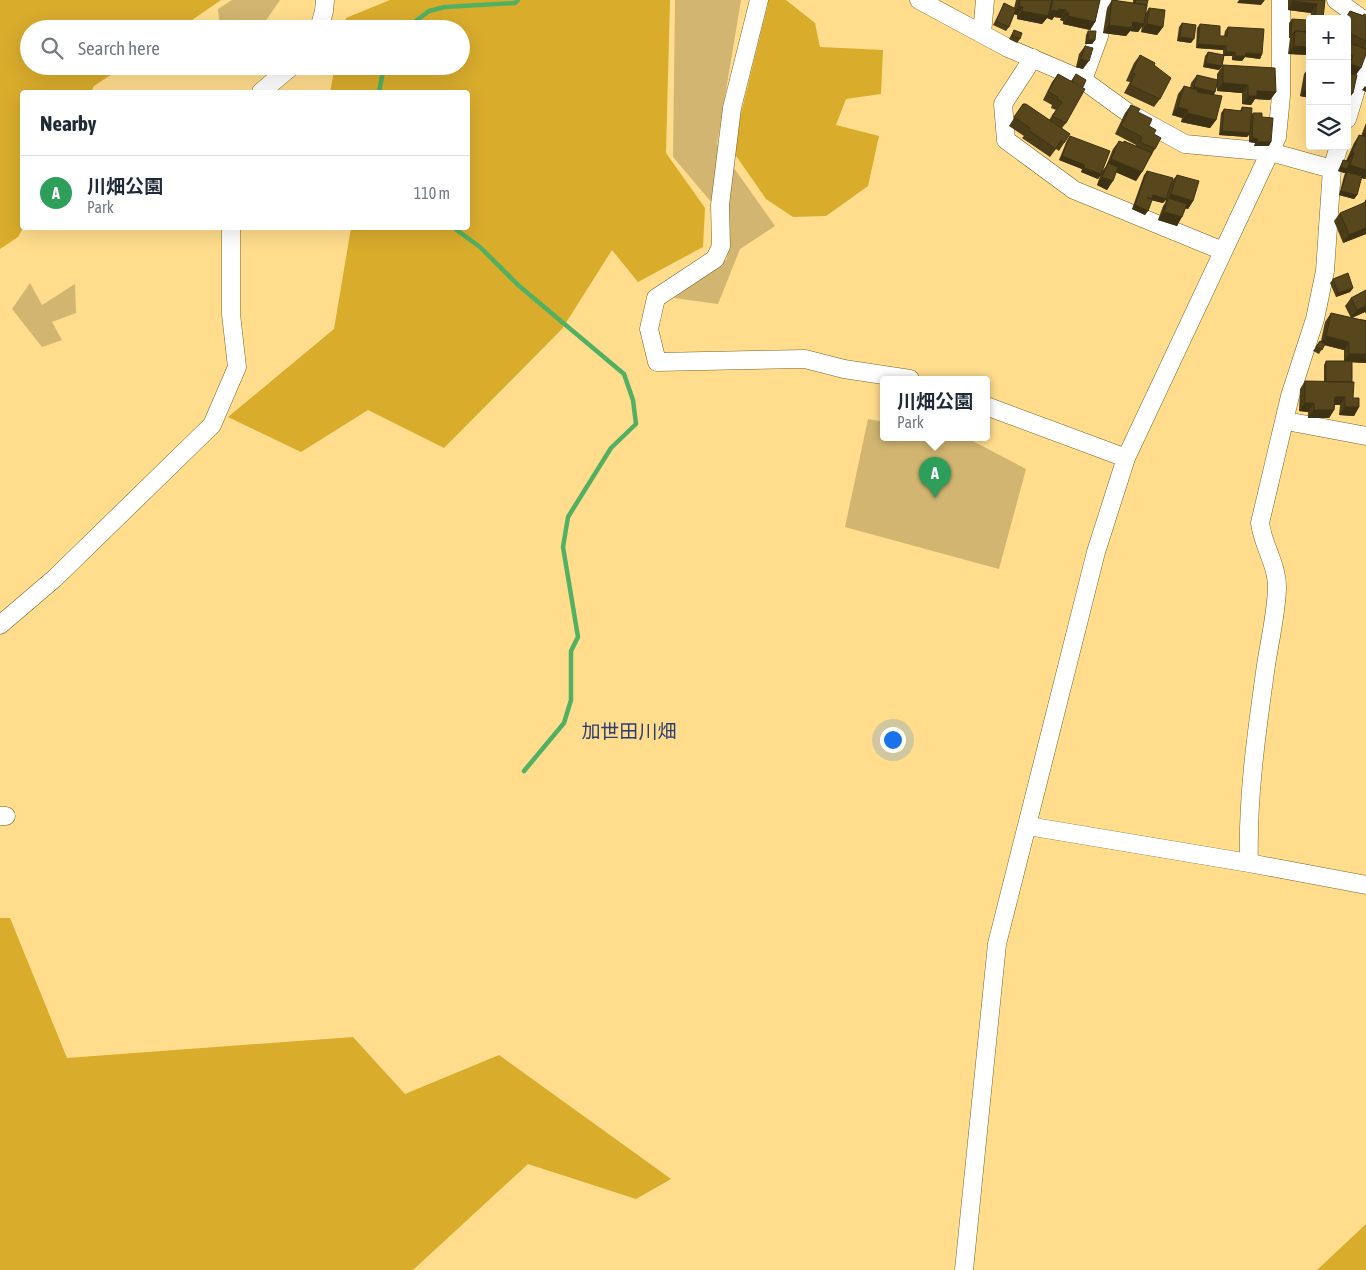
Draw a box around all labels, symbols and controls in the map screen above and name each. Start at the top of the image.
map controls [1306,15,1351,150]
button: + [1306,15,1351,60]
search box [20,20,470,75]
icon: search [38,34,66,62]
text: Search here [78,37,160,59]
button: − [1306,60,1351,105]
button: layers [1306,105,1351,150]
text: Nearby [40,111,96,135]
text: 川畑公園 [87,175,163,197]
text: A [52,184,60,202]
text: 110 m [414,184,450,202]
text: Park [87,198,114,216]
popup [880,376,990,441]
text: 川畑公園 [897,390,973,412]
text: Park [897,413,924,431]
pin: A [919,457,951,498]
district label: 加世田川畑 [581,720,677,742]
your location [880,727,906,753]

